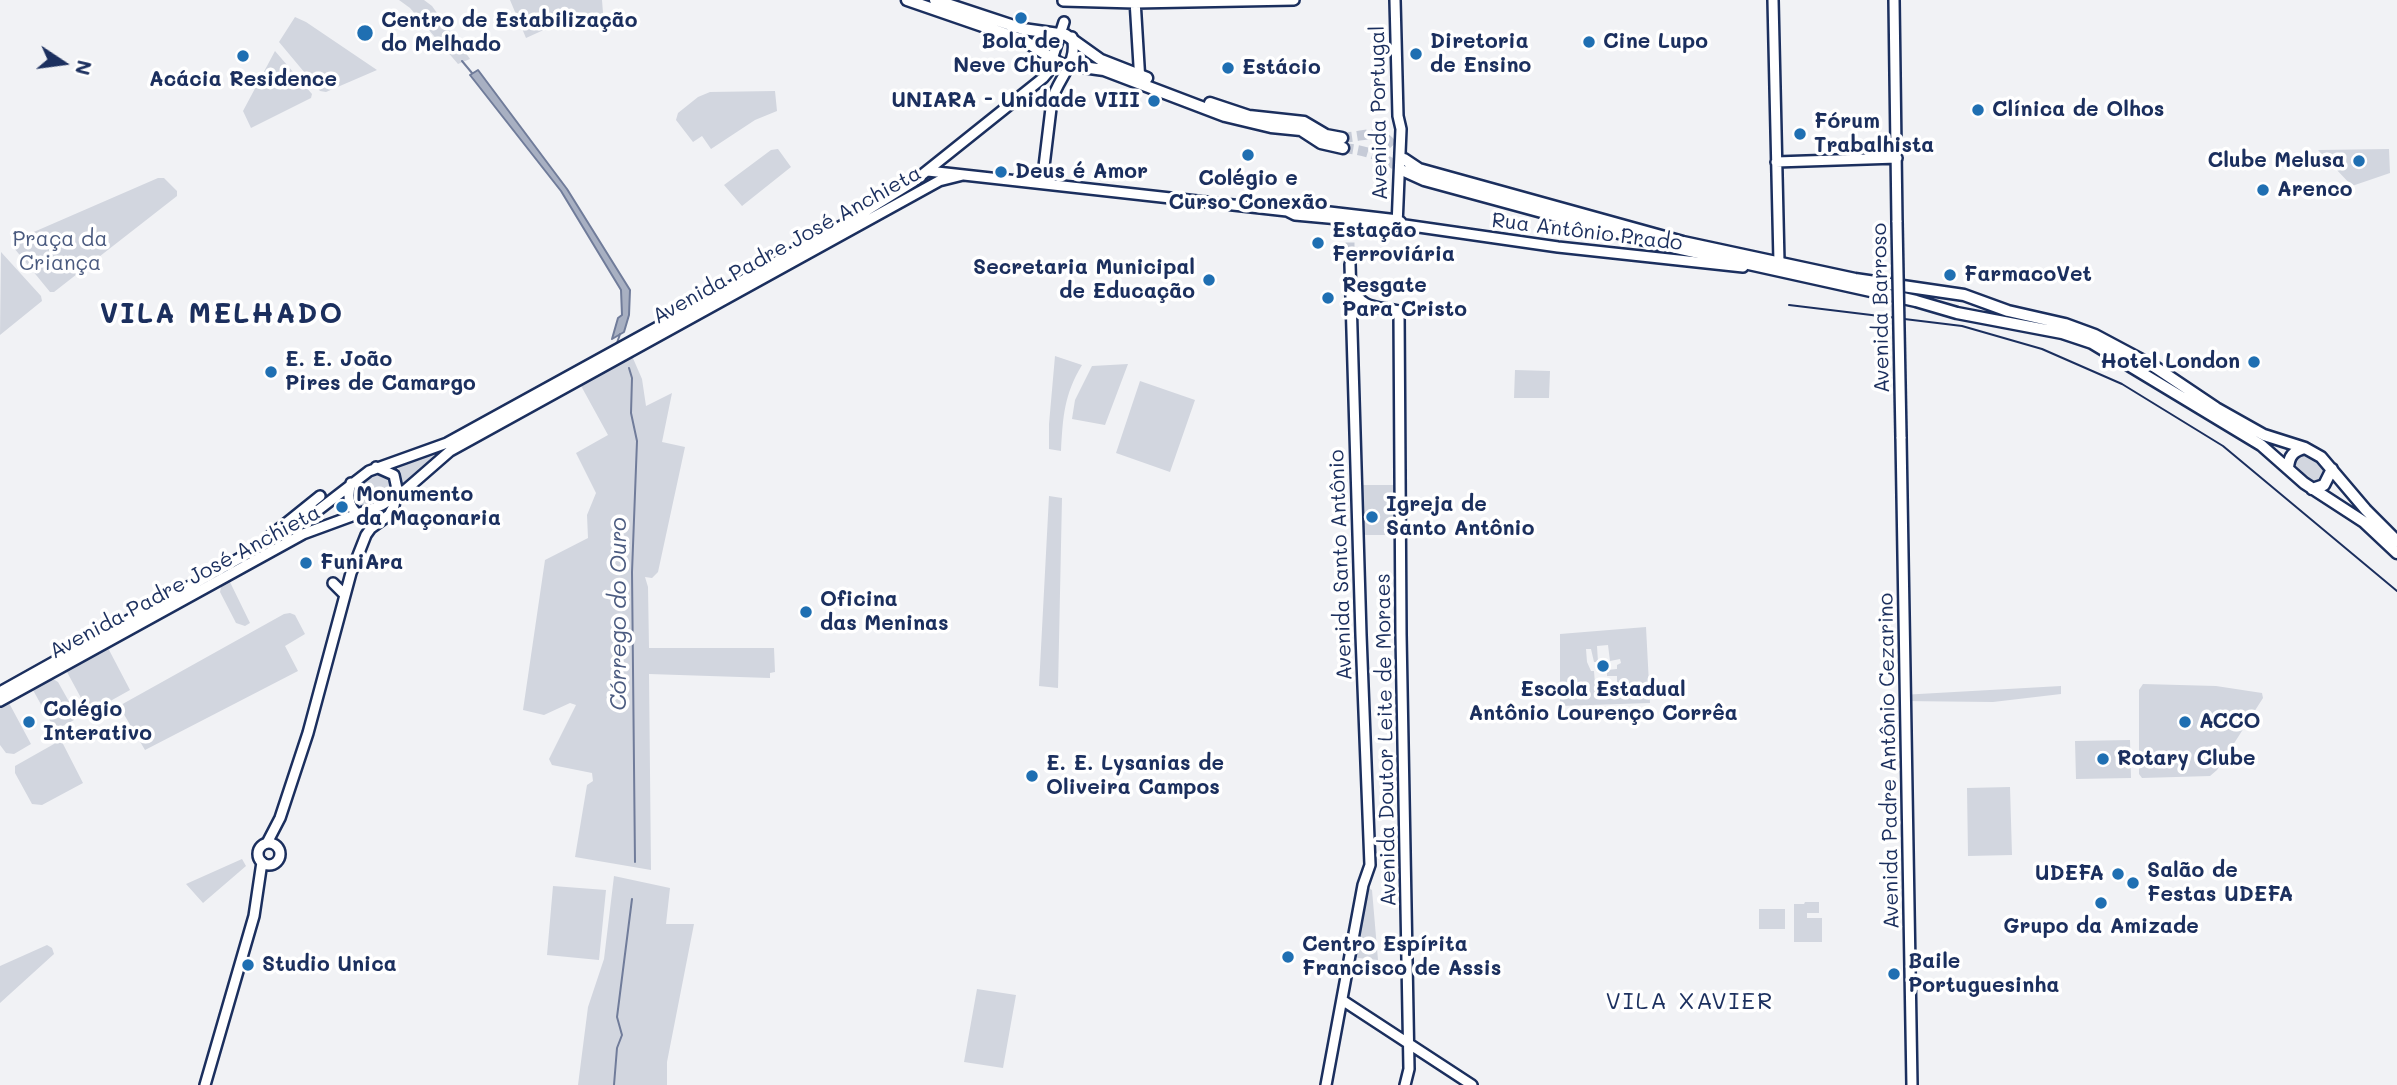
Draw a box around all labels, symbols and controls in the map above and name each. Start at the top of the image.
place label: Centro de Estabilização do Melhado [381,8,638,58]
marker: Bola de Neve Church [1013,10,1029,26]
marker: Centro de Estabilização do Melhado [355,23,375,43]
street label: Avenida Portugal [1365,25,1393,201]
north arrow [28,28,98,98]
place label: Bola de Neve Church [953,29,1089,79]
place label: Diretoria de Ensino [1430,29,1531,79]
place label: Cine Lupo [1603,29,1708,55]
marker: Cine Lupo [1581,34,1597,50]
marker: Diretoria de Ensino [1408,46,1424,62]
marker: Acácia Residence [235,48,251,64]
place label: Estácio [1242,55,1321,81]
text: N [70,58,98,78]
marker: Estácio [1220,60,1236,76]
place label: Acácia Residence [149,67,337,93]
place label: UNIARA - Unidade VIII [891,88,1140,114]
marker: UNIARA - Unidade VIII [1146,93,1162,109]
place label: Clínica de Olhos [1992,97,2164,123]
marker: Clínica de Olhos [1970,102,1986,118]
place label: Fórum Trabalhista [1814,109,1934,159]
marker: Fórum Trabalhista [1792,126,1808,142]
marker: Colégio e Curso Conexão [1240,147,1256,163]
place label: Clube Melusa [2208,148,2345,174]
marker: Clube Melusa [2351,153,2367,169]
place label: Deus é Amor [1015,159,1148,185]
street label: Avenida Padre José Anchieta [648,160,926,330]
marker: Deus é Amor [993,164,1009,180]
place label: Colégio e Curso Conexão [1168,166,1328,216]
place label: Arenco [2277,177,2352,203]
marker: Arenco [2255,182,2271,198]
street label: Rua Antônio Prado [1490,208,1684,256]
place label: Estação Ferroviária [1332,218,1455,268]
street label: Avenida Barroso [1867,223,1895,393]
park label: Praça da Criança [12,227,108,277]
marker: Estação Ferroviária [1310,235,1326,251]
place label: Secretaria Municipal de Educação [973,255,1195,305]
place label: FarmacoVet [1964,262,2092,288]
marker: FarmacoVet [1942,267,1958,283]
marker: Secretaria Municipal de Educação [1201,272,1217,288]
place label: Resgate Para Cristo [1342,273,1467,323]
marker: Resgate Para Cristo [1320,290,1336,306]
district label: VILA MELHADO [101,297,343,331]
place label: E. E. João Pires de Camargo [285,347,476,397]
place label: Hotel London [2100,349,2240,375]
marker: Hotel London [2246,354,2262,370]
marker: E. E. João Pires de Camargo [263,364,279,380]
street label: Avenida Santo Antônio [1324,449,1358,681]
place label: Monumento da Maçonaria [356,482,501,532]
place label: Igreja de Santo Antônio [1386,492,1534,542]
marker: Monumento da Maçonaria [334,499,350,515]
street label: Avenida Padre José Anchieta [45,500,325,664]
marker: Igreja de Santo Antônio [1364,509,1380,525]
water label: Córrego do Ouro [605,517,633,711]
place label: FuniAra [320,550,403,576]
marker: FuniAra [298,555,314,571]
street label: Avenida Doutor Leite de Moraes [1370,573,1402,907]
place label: Oficina das Meninas [820,587,949,637]
street label: Avenida Padre Antônio Cezarino [1873,593,1905,929]
marker: Oficina das Meninas [798,604,814,620]
marker: Escola Estadual Antônio Lourenço Corrêa [1595,658,1611,674]
place label: Escola Estadual Antônio Lourenço Corrêa [1468,677,1738,727]
place label: Colégio Interativo [43,697,152,747]
place label: ACCO [2199,709,2261,735]
marker: Colégio Interativo [21,714,37,730]
marker: ACCO [2177,714,2193,730]
place label: Rotary Clube [2117,746,2256,772]
place label: E. E. Lysanias de Oliveira Campos [1046,751,1224,801]
marker: Rotary Clube [2095,751,2111,767]
marker: E. E. Lysanias de Oliveira Campos [1024,768,1040,784]
place label: Salão de Festas UDEFA [2147,858,2293,908]
place label: UDEFA [2035,861,2104,887]
marker: UDEFA [2110,866,2126,882]
marker: Salão de Festas UDEFA [2125,875,2141,891]
marker: Grupo da Amizade [2093,895,2109,911]
place label: Grupo da Amizade [2003,914,2199,940]
place label: Centro Espírita Francisco de Assis [1302,932,1501,982]
marker: Centro Espírita Francisco de Assis [1280,949,1296,965]
place label: Baile Portuguesinha [1908,949,2059,999]
place label: Studio Unica [262,952,397,978]
marker: Studio Unica [240,957,256,973]
marker: Baile Portuguesinha [1886,966,1902,982]
district label: VILA XAVIER [1607,988,1773,1016]

